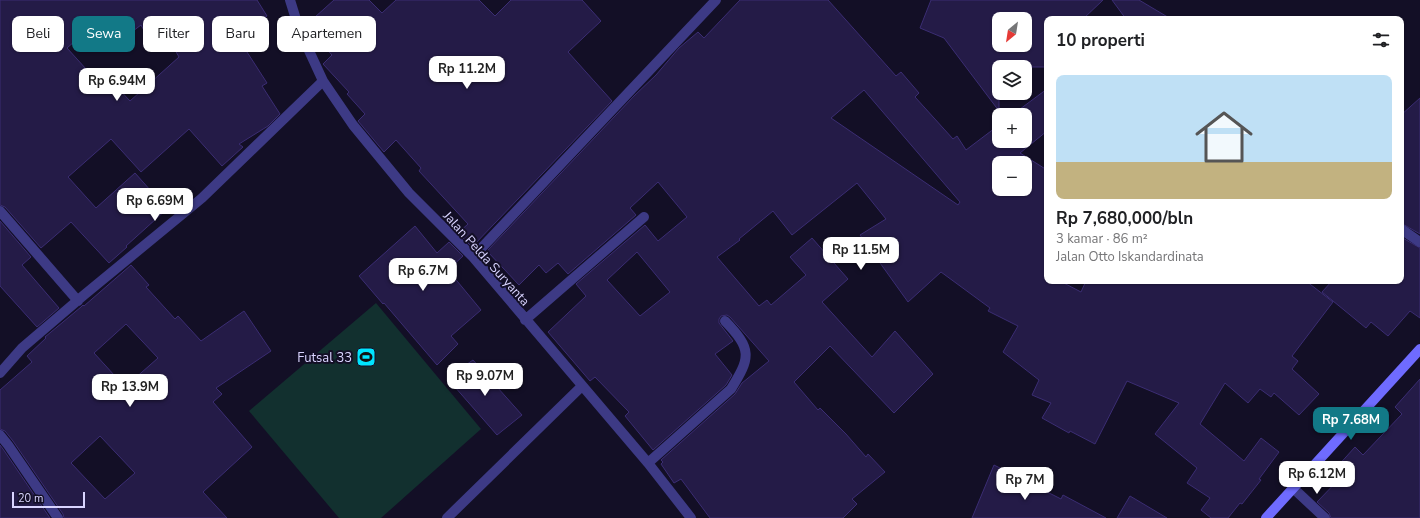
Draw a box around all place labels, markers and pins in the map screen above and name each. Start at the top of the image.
pin: Rp 11.2M [426,56,508,90]
pin: Rp 6.94M [76,68,158,102]
pin: Rp 6.69M [114,188,196,222]
pin: Rp 11.5M [820,237,902,271]
pin: Rp 6.7M [386,258,460,292]
sports icon: Futsal 33 [355,346,377,368]
place label: Futsal 33 [297,349,352,367]
pin: Rp 9.07M [444,363,526,397]
pin: Rp 13.9M [89,374,171,408]
pin: Rp 7.68M [1310,407,1392,441]
pin: Rp 6.12M [1276,461,1358,495]
pin: Rp 7M [997,467,1053,501]

